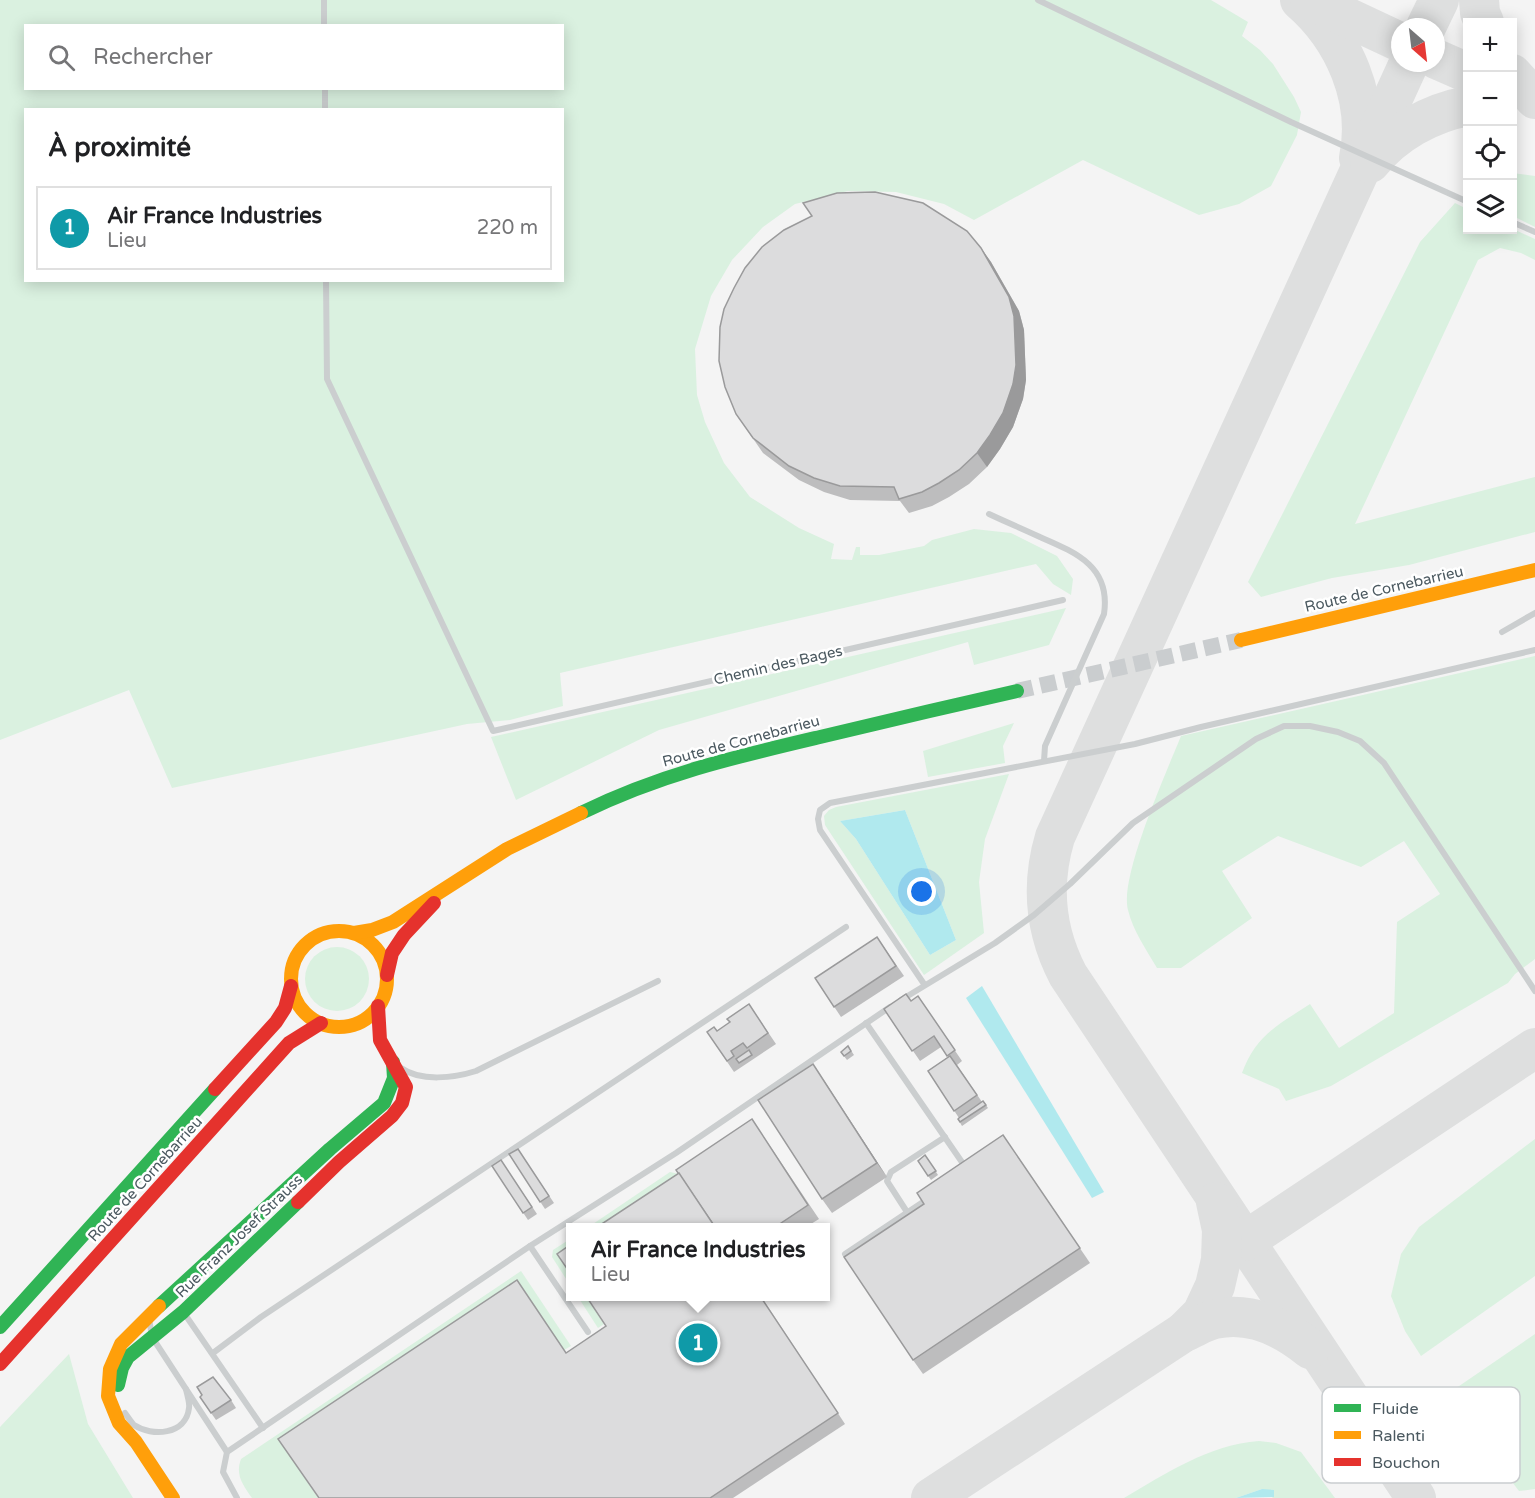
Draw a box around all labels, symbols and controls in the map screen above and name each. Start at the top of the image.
north arrow [1391,18,1445,72]
map controls [1463,18,1517,234]
button: + [1463,18,1517,72]
search box [24,24,564,90]
icon: search [45,41,78,74]
text: Rechercher [93,44,213,70]
button: − [1463,72,1517,126]
button: locate [1463,126,1517,180]
text: À proximité [48,132,191,163]
button: layers [1463,180,1517,234]
text: Air France Industries [107,203,322,229]
text: 1 [63,216,76,240]
text: 220 m [477,216,538,240]
text: Lieu [107,229,147,253]
street label: Route de Cornebarrieu [1303,562,1465,616]
street label: Chemin des Bages [712,641,844,689]
street label: Route de Cornebarrieu [660,711,822,771]
your location [907,877,936,906]
street label: Route de Cornebarrieu [84,1113,206,1245]
street label: Rue Franz Josef Strauss [172,1171,306,1301]
popup [566,1223,830,1301]
text: Air France Industries [590,1237,806,1263]
text: Lieu [590,1263,630,1287]
pin: 1 [678,1320,718,1366]
legend [1322,1387,1520,1483]
text: Fluide [1372,1399,1418,1419]
text: Ralenti [1372,1426,1425,1446]
text: Bouchon [1372,1453,1440,1473]

